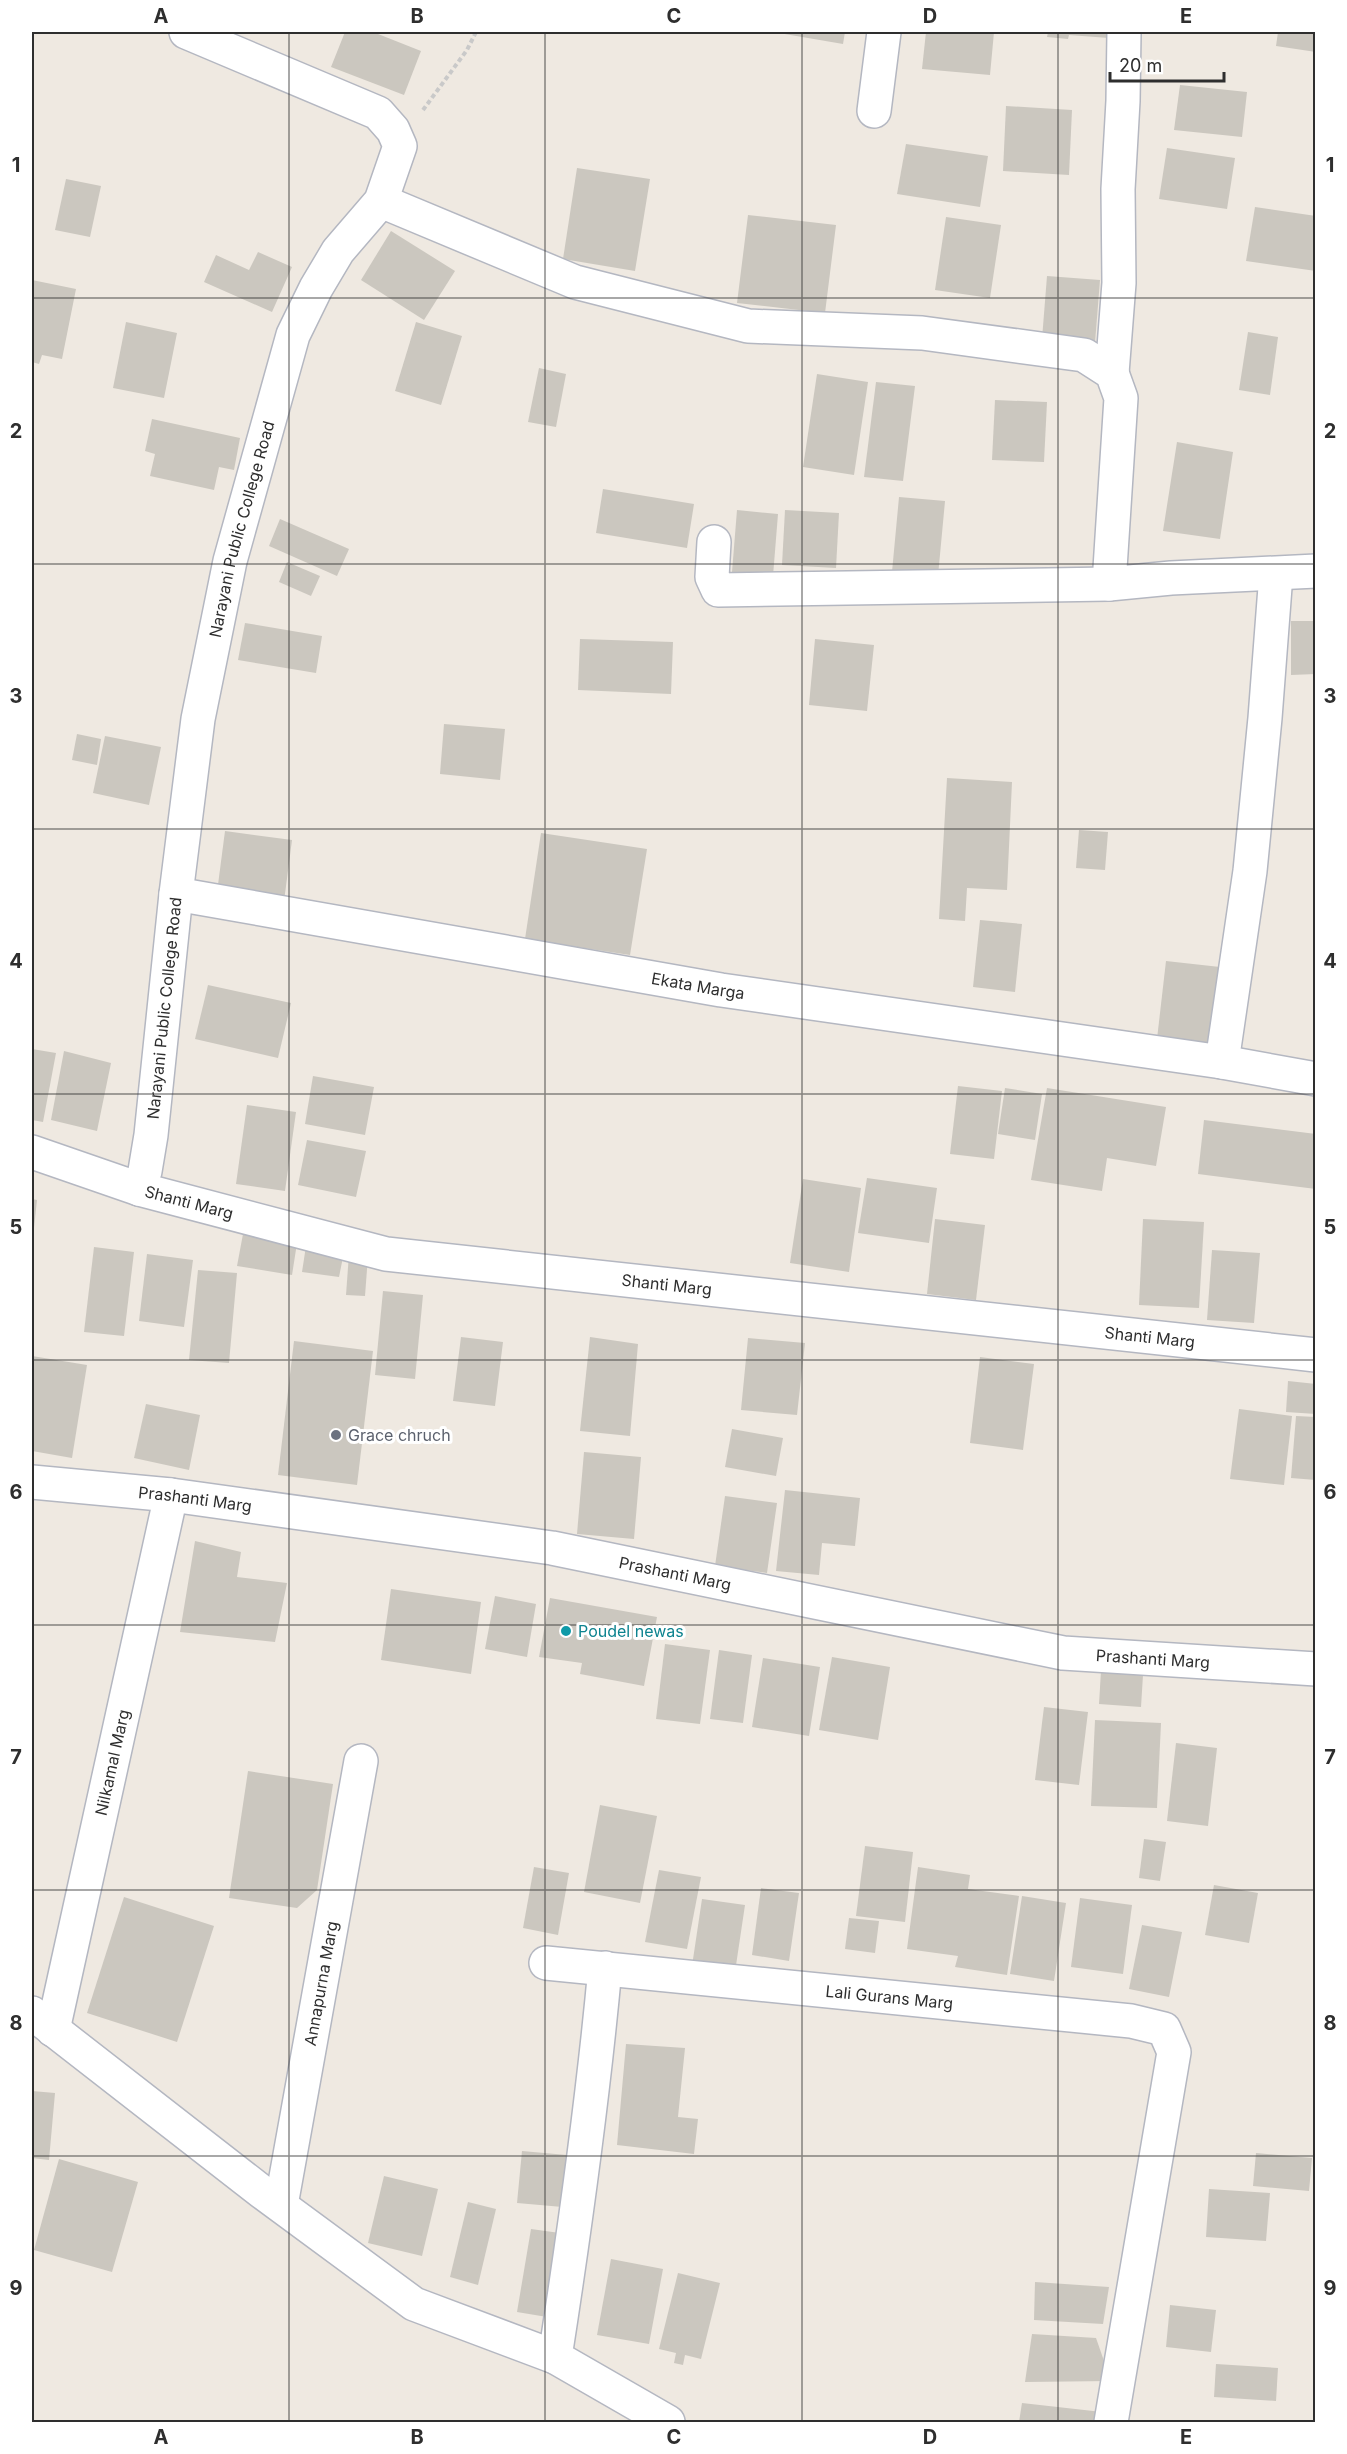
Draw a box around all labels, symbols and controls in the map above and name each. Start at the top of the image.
text: A [154,4,169,28]
text: B [410,4,424,28]
text: C [667,4,681,28]
text: D [923,4,937,28]
text: E [1180,4,1192,28]
scale bar [1110,45,1224,83]
text: 20 m [1119,55,1162,76]
text: 1 [12,153,20,177]
text: 1 [1326,153,1334,177]
street label: Narayani Public College Road [205,418,279,639]
text: 2 [10,419,22,443]
text: 2 [1324,419,1336,443]
text: 3 [10,684,22,708]
text: 3 [1324,684,1336,708]
street label: Narayani Public College Road [143,896,186,1120]
text: 4 [9,949,23,973]
text: 4 [1323,949,1337,973]
street label: Ekata Marga [650,968,746,1003]
street label: Shanti Marg [143,1181,236,1223]
text: 5 [10,1215,22,1239]
text: 5 [1324,1215,1336,1239]
street label: Shanti Marg [621,1270,713,1299]
street label: Shanti Marg [1104,1322,1196,1352]
place label: Grace chruch [348,1425,451,1445]
marker: Grace chruch [329,1428,343,1442]
text: 6 [10,1480,23,1504]
text: 6 [1324,1480,1337,1504]
street label: Prashanti Marg [137,1482,253,1516]
street label: Prashanti Marg [617,1552,733,1595]
place label: Poudel newas [578,1621,684,1641]
marker: Poudel newas [559,1624,573,1638]
street label: Prashanti Marg [1095,1645,1210,1672]
street label: Nilkamal Marg [91,1708,133,1817]
text: 7 [10,1745,22,1769]
text: 7 [1324,1745,1336,1769]
street label: Annapurna Marg [300,1920,342,2048]
street label: Lali Gurans Marg [825,1981,954,2013]
text: 8 [9,2011,23,2035]
text: 8 [1323,2011,1337,2035]
text: 9 [10,2276,23,2300]
text: 9 [1324,2276,1337,2300]
text: A [154,2425,169,2449]
text: B [410,2425,424,2449]
text: C [667,2425,681,2449]
text: D [923,2425,937,2449]
text: E [1180,2425,1192,2449]

